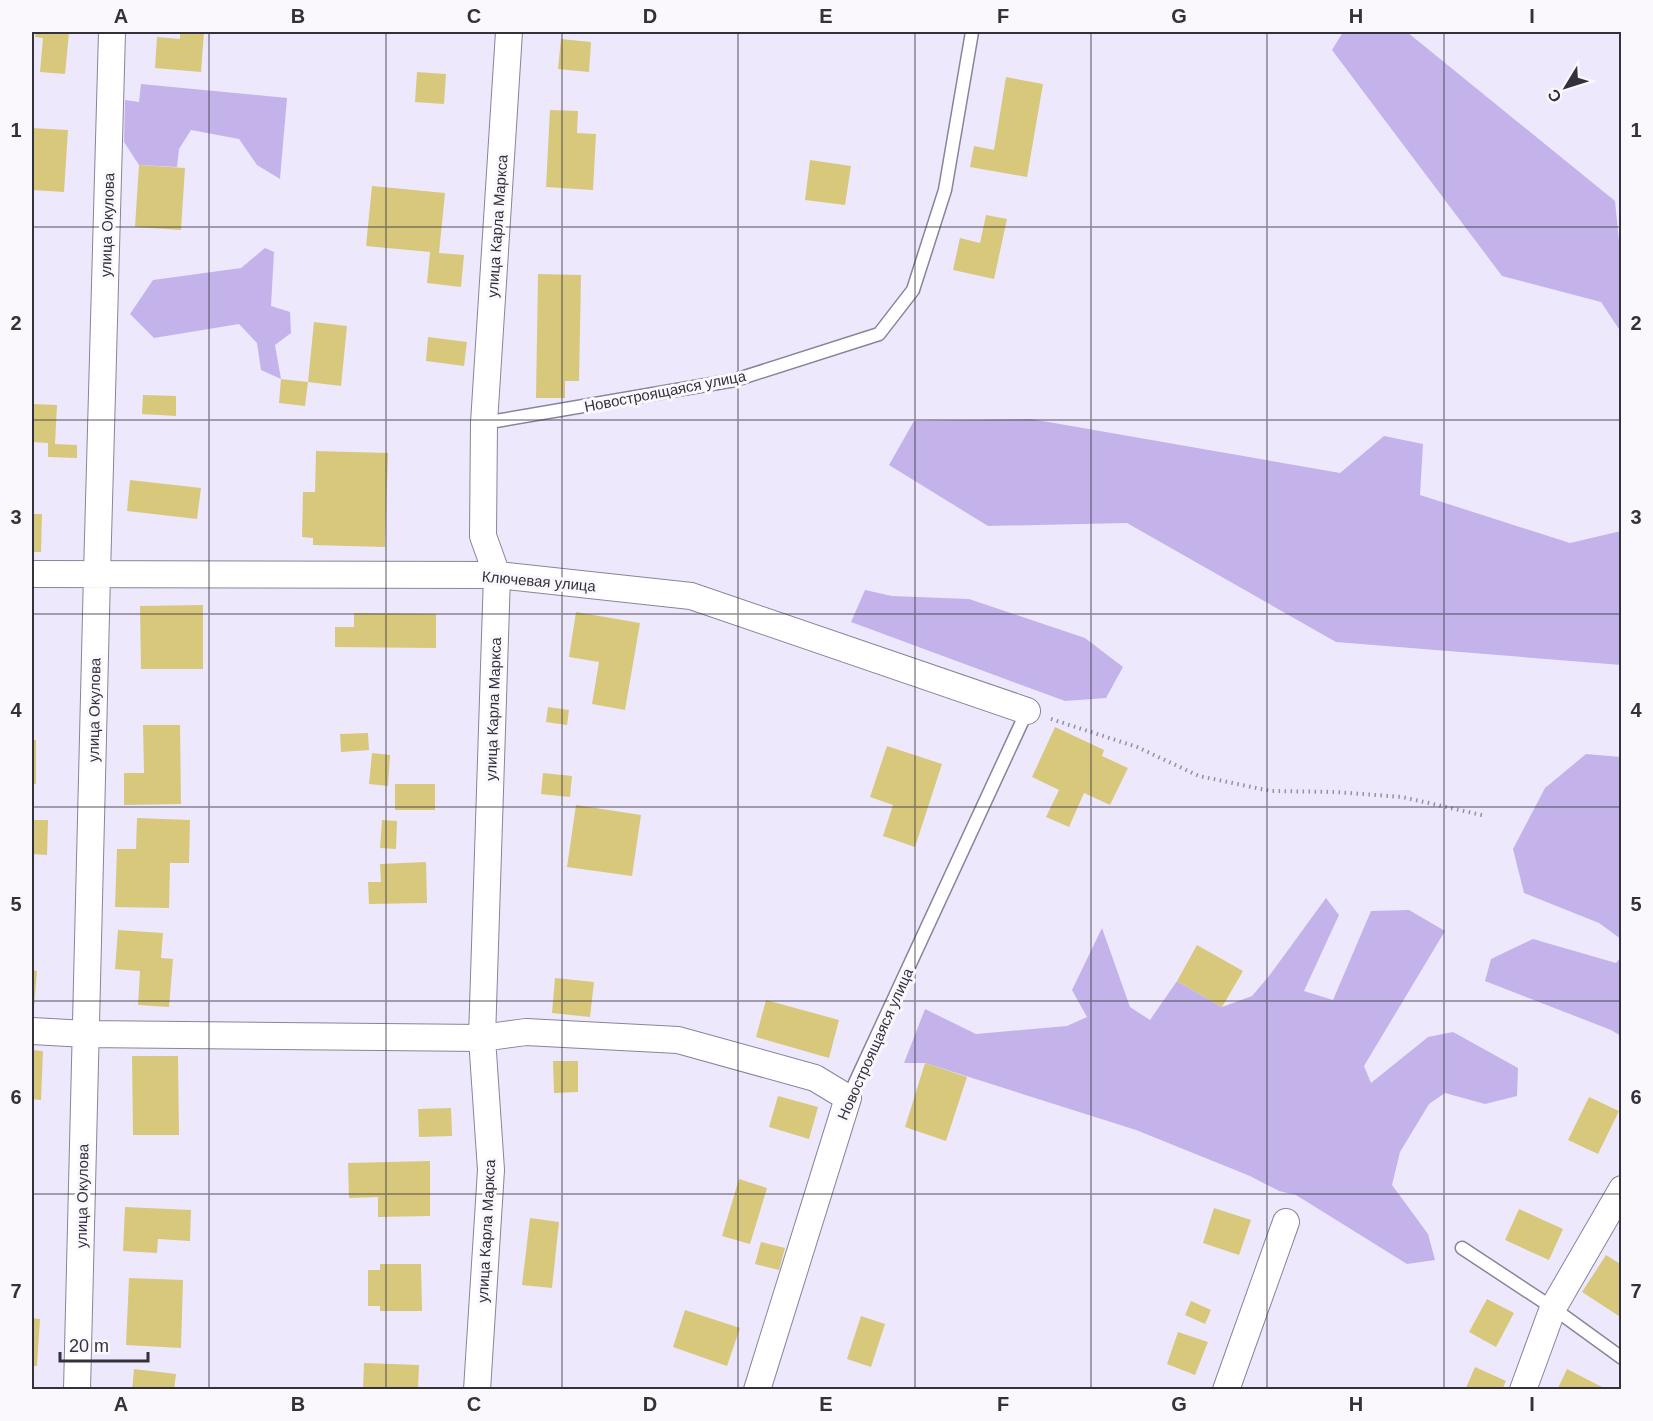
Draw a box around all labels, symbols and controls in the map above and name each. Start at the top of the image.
text: A [114,5,128,27]
text: B [291,5,305,27]
text: C [467,5,481,27]
text: D [643,5,657,27]
text: E [819,5,833,27]
text: F [997,5,1009,27]
text: G [1171,5,1187,27]
text: H [1349,5,1363,27]
text: I [1529,5,1535,27]
north arrow [1536,57,1596,117]
text: С [1544,86,1565,106]
text: 1 [10,119,22,141]
text: 1 [1630,119,1642,141]
street label: улица Карла Маркса [484,153,511,298]
street label: улица Окулова [97,172,117,277]
text: 2 [10,312,22,334]
text: 2 [1630,312,1642,334]
street label: Новостроящаяся улица [583,367,748,415]
text: 3 [10,506,22,528]
text: 3 [1630,506,1642,528]
street label: Ключевая улица [481,568,597,595]
street label: улица Карла Маркса [482,636,504,781]
street label: улица Окулова [85,657,103,762]
text: 4 [10,699,22,721]
text: 4 [1630,699,1642,721]
text: 5 [10,893,22,915]
text: 5 [1630,893,1642,915]
street label: Новостроящаяся улица [834,965,916,1123]
text: 6 [10,1086,22,1108]
text: 6 [1630,1086,1642,1108]
street label: улица Окулова [73,1143,91,1248]
street label: улица Карла Маркса [474,1158,498,1303]
text: 7 [10,1280,22,1302]
text: 7 [1630,1280,1642,1302]
scale bar [60,1325,148,1363]
text: 20 m [69,1336,109,1356]
text: A [114,1393,128,1415]
text: B [291,1393,305,1415]
text: C [467,1393,481,1415]
text: D [643,1393,657,1415]
text: E [819,1393,833,1415]
text: F [997,1393,1009,1415]
text: G [1171,1393,1187,1415]
text: H [1349,1393,1363,1415]
text: I [1529,1393,1535,1415]

